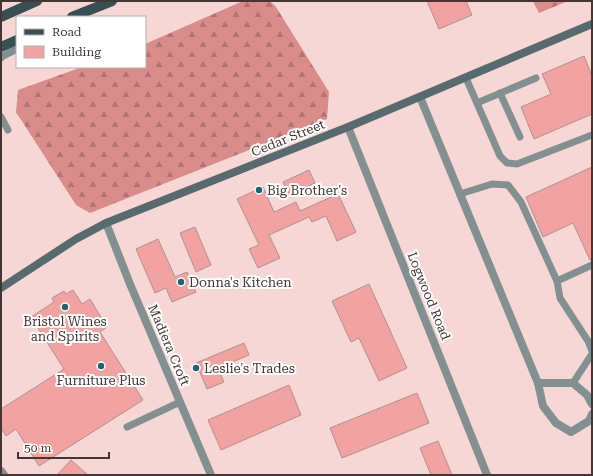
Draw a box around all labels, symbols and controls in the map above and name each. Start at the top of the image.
legend [16,16,146,68]
text: Road [52,25,82,39]
text: Building [52,45,101,59]
street label: Cedar Street [249,116,327,160]
place label: Big Brother's [267,183,347,198]
marker: Big Brother's [254,185,264,195]
street label: Logwood Road [405,250,454,343]
place label: Donna's Kitchen [189,275,292,290]
marker: Donna's Kitchen [176,277,186,287]
marker: Bristol Wines and Spirits [60,302,70,312]
street label: Madiera Croft [145,302,193,388]
place label: Bristol Wines and Spirits [23,314,107,344]
marker: Furniture Plus [96,361,106,371]
place label: Leslie's Trades [204,361,295,376]
marker: Leslie's Trades [191,363,201,373]
place label: Furniture Plus [57,373,145,388]
scale bar [18,434,109,460]
text: 50 m [24,441,51,455]

